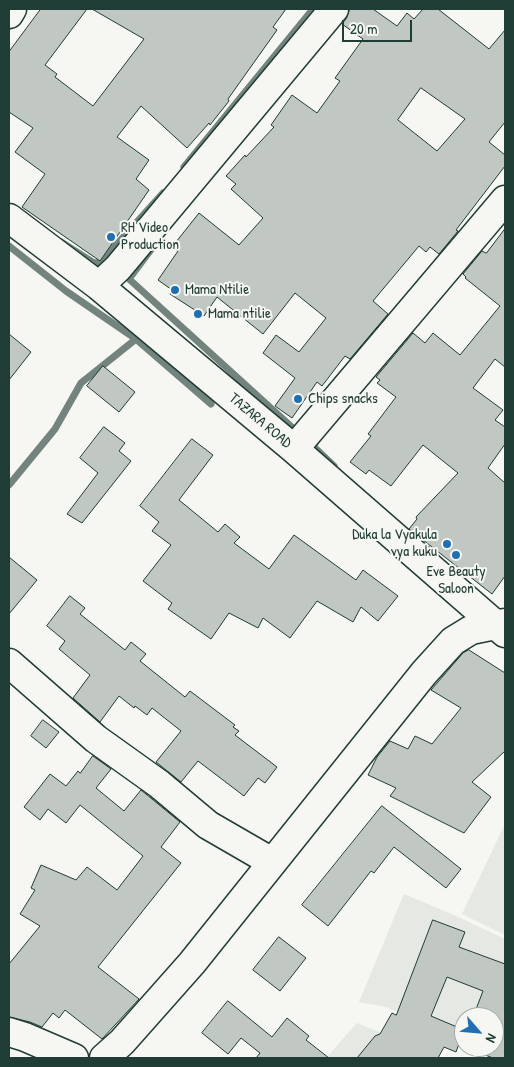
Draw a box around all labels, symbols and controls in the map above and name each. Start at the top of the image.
scale bar [344,10,414,42]
text: 20 m [350,18,377,39]
place label: RH Video Production [121,219,179,254]
marker: RH Video Production [105,231,117,243]
place label: Mama Ntilie [185,281,249,299]
marker: Mama Ntilie [169,284,181,296]
place label: Mama ntilie [208,305,271,323]
marker: Mama ntilie [192,308,204,320]
street label: TAZARA ROAD [225,390,295,452]
place label: Chips snacks [308,390,378,408]
marker: Chips snacks [292,393,304,405]
place label: Duka la Vyakula vya kuku [352,526,437,561]
marker: Duka la Vyakula vya kuku [441,538,453,550]
marker: Eve Beauty Saloon [450,549,462,561]
place label: Eve Beauty Saloon [426,563,486,598]
north arrow [454,1007,504,1057]
text: N [482,1031,502,1046]

